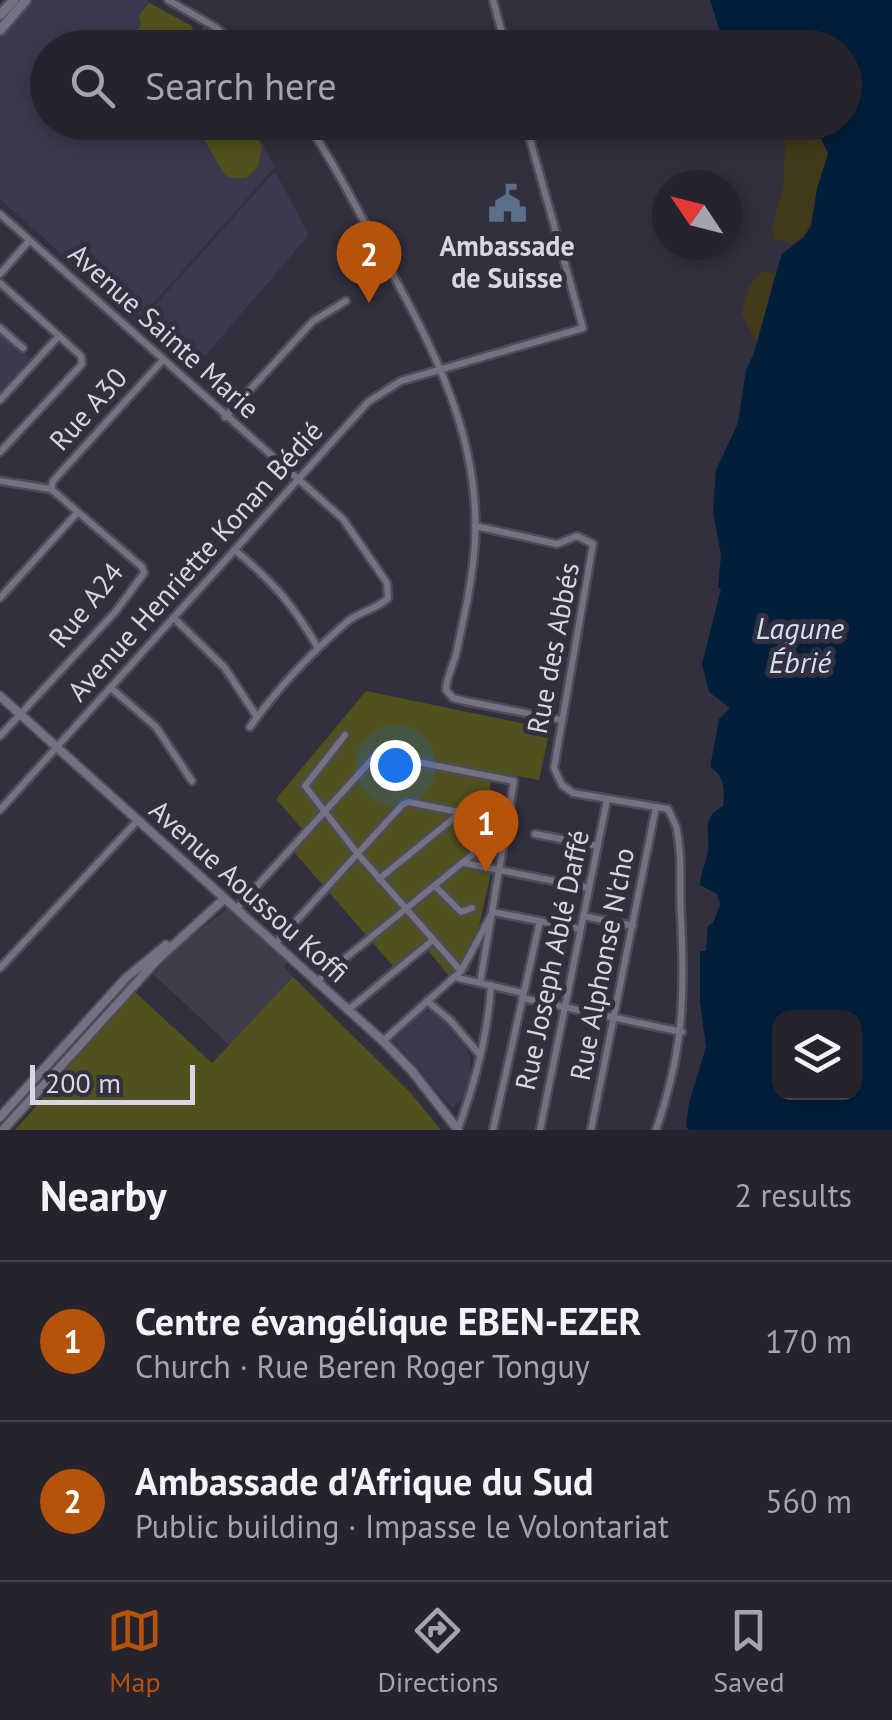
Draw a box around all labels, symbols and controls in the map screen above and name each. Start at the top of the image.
search box [30,30,862,140]
icon: search [65,58,120,113]
text: Search here [145,61,337,110]
north arrow [652,170,742,260]
public building icon: Ambassade de Suisse [486,182,528,224]
pin: 2 [336,220,402,303]
place label: Ambassade de Suisse [439,227,575,296]
street label: Avenue Sainte Marie [61,235,268,426]
street label: Rue A30 [41,359,135,458]
street label: Avenue Henriette Konan Bédié [59,413,330,709]
street label: Rue A24 [40,555,131,655]
street label: Rue des Abbés [518,559,587,737]
water label: Lagune Ébrié [756,608,844,681]
your location [370,740,421,791]
pin: 1 [454,790,518,872]
street label: Avenue Aoussou Koffi [142,791,357,990]
street label: Rue Joseph Ablé Daffé [506,827,597,1093]
street label: Rue Alphonse N'cho [561,844,642,1083]
map controls [772,1010,862,1100]
button: layers [772,1010,862,1100]
scale bar [30,1060,195,1104]
text: 200 m [45,1064,121,1101]
text: Nearby [40,1168,167,1223]
text: 2 results [734,1174,852,1216]
text: Centre évangélique EBEN-EZER [135,1296,641,1345]
text: 1 [63,1320,82,1362]
text: 170 m [765,1320,852,1362]
text: Church · Rue Beren Roger Tonguy [135,1345,590,1387]
text: Ambassade d'Afrique du Sud [135,1456,593,1505]
text: 2 [63,1480,82,1522]
text: 560 m [765,1480,852,1522]
text: Public building · Impasse le Volontariat [135,1505,669,1547]
tab: Map [107,1603,162,1700]
tab: Directions [377,1603,498,1700]
tab: Saved [713,1603,785,1700]

